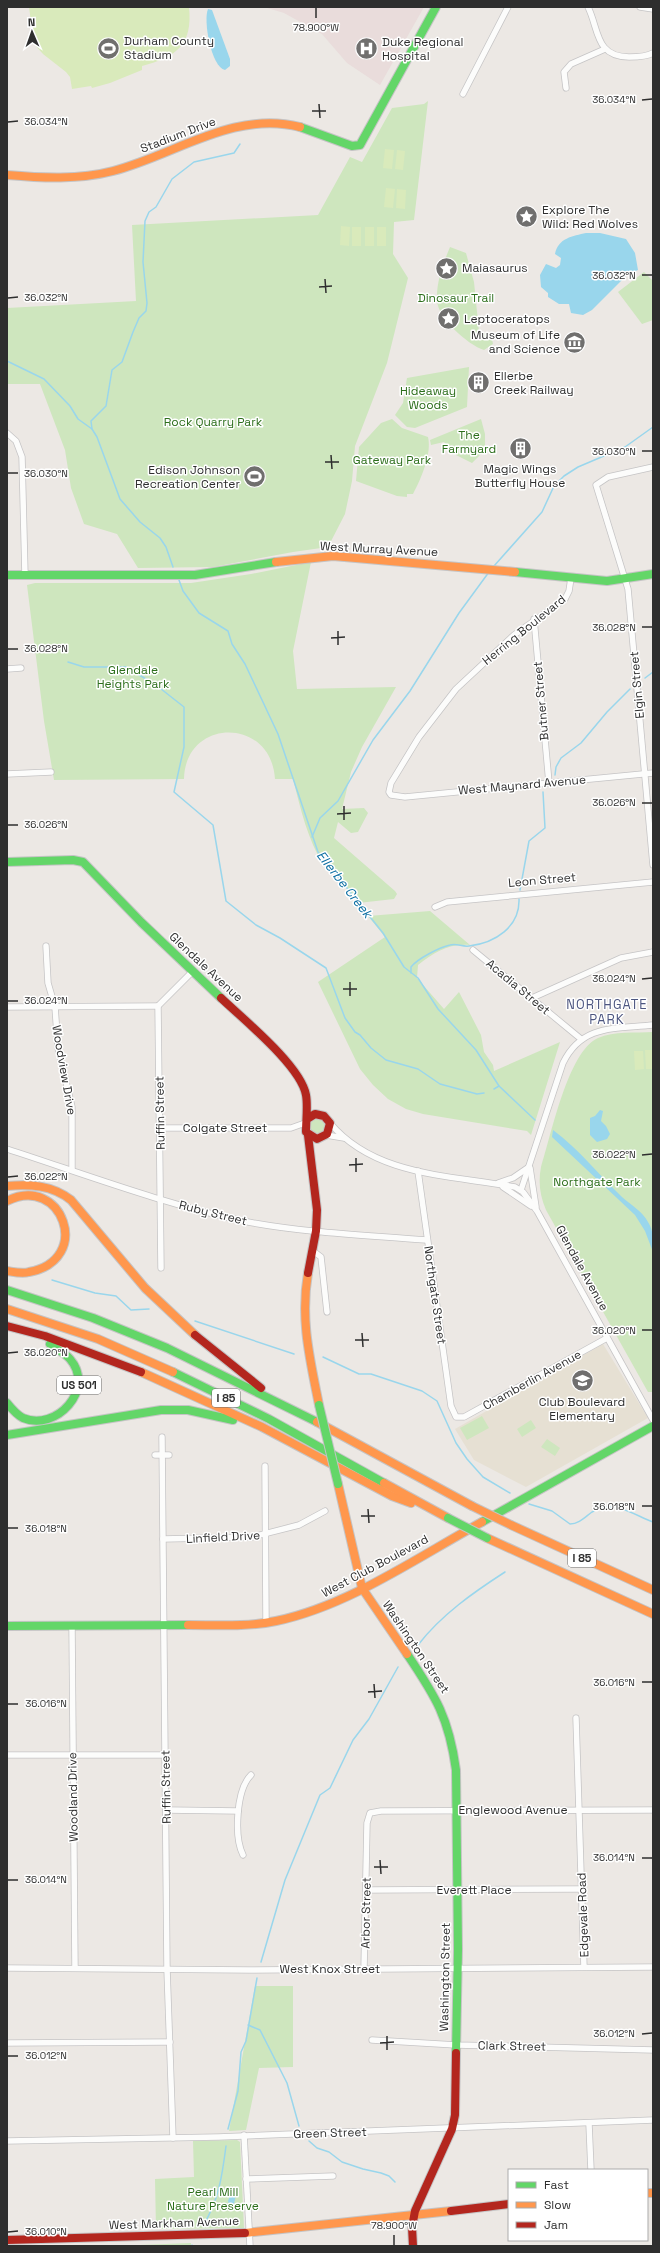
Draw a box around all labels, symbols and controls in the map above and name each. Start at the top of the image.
north arrow [12,12,52,52]
text: N [28,15,36,29]
text: 78.900°W [293,21,339,34]
place label: Durham County Stadium [124,33,214,63]
place label: Duke Regional Hospital [382,34,464,64]
sports icon: Durham County Stadium [96,35,122,61]
hospital icon: Duke Regional Hospital [354,36,380,62]
text: 36.034°N [592,93,636,106]
street label: Stadium Drive [138,113,218,157]
text: 36.034°N [24,115,68,128]
place label: Explore The Wild: Red Wolves [542,202,638,232]
place icon: Explore The Wild: Red Wolves [513,204,539,230]
place icon: Maiasaurus [433,255,459,281]
place label: Maiasaurus [462,260,528,276]
text: 36.032°N [592,269,636,282]
park label: Dinosaur Trail [418,290,494,306]
text: 36.032°N [24,291,68,304]
place icon: Leptoceratops [436,306,462,332]
place label: Leptoceratops [464,311,550,327]
place label: Museum of Life and Science [471,327,560,357]
museum icon: Museum of Life and Science [562,329,588,355]
place label: Ellerbe Creek Railway [494,368,574,398]
building icon: Ellerbe Creek Railway [466,370,492,396]
park label: Hideaway Woods [400,383,456,413]
park label: Rock Quarry Park [164,414,263,430]
park label: The Farmyard [442,427,496,457]
building icon: Magic Wings Butterfly House [507,435,533,461]
text: 36.030°N [592,445,636,458]
park label: Gateway Park [353,452,432,468]
place label: Magic Wings Butterfly House [475,461,565,491]
place label: Edison Johnson Recreation Center [135,462,240,492]
sports icon: Edison Johnson Recreation Center [242,464,268,490]
text: 36.030°N [24,467,68,480]
street label: West Murray Avenue [320,538,438,560]
street label: Herring Boulevard [479,591,569,669]
text: 36.028°N [592,621,636,634]
text: 36.028°N [24,642,68,655]
street label: Elgin Street [626,651,648,719]
street label: Butner Street [530,661,552,741]
park label: Glendale Heights Park [97,662,170,692]
street label: West Maynard Avenue [457,771,587,799]
text: 36.026°N [592,796,636,809]
text: 36.026°N [24,818,68,831]
water label: Ellerbe Creek [313,847,377,923]
street label: Leon Street [507,869,577,891]
street label: Glendale Avenue [166,929,246,1005]
street label: Acadia Street [483,956,553,1018]
text: 36.024°N [592,972,636,985]
text: 36.024°N [24,994,68,1007]
district label: NORTHGATE PARK [566,996,648,1028]
street label: Woodview Drive [48,1024,80,1116]
street label: Ruffin Street [151,1076,169,1150]
street label: Colgate Street [183,1120,267,1136]
text: 36.022°N [592,1148,636,1161]
text: 36.022°N [24,1170,68,1183]
park label: Northgate Park [553,1174,641,1190]
street label: Ruby Street [177,1197,249,1229]
street label: Glendale Avenue [552,1222,612,1314]
street label: Northgate Street [420,1245,450,1345]
text: 36.020°N [592,1324,636,1337]
text: 36.020°N [24,1346,68,1359]
street label: Chamberlin Avenue [480,1346,584,1414]
school or university icon: Club Boulevard Elementary [569,1368,595,1394]
road number: US 501 [57,1376,101,1394]
road number: I 85 [212,1389,240,1407]
place label: Club Boulevard Elementary [539,1394,625,1424]
text: 36.018°N [593,1500,635,1513]
text: 36.018°N [25,1522,67,1535]
street label: Linfield Drive [186,1527,260,1547]
street label: West Club Boulevard [319,1531,431,1601]
road number: I 85 [568,1549,596,1567]
street label: Washington Street [379,1597,453,1697]
text: 36.016°N [593,1676,635,1689]
text: 36.016°N [25,1697,67,1710]
street label: Ruffin Street [157,1750,175,1824]
street label: Woodland Drive [64,1752,82,1842]
street label: Englewood Avenue [458,1802,568,1818]
text: 36.014°N [593,1851,635,1864]
street label: Edgevale Road [574,1872,592,1958]
text: 36.014°N [25,1873,67,1886]
street label: Arbor Street [357,1877,375,1949]
street label: Everett Place [436,1882,512,1898]
street label: Washington Street [436,1922,454,2032]
street label: West Knox Street [280,1961,380,1977]
text: 36.012°N [593,2027,635,2040]
street label: Clark Street [478,2037,546,2055]
text: 36.012°N [25,2049,67,2062]
street label: Green Street [293,2124,367,2142]
legend [508,2169,648,2241]
text: Fast [544,2177,569,2193]
park label: Pearl Mill Nature Preserve [167,2184,259,2214]
text: Slow [544,2197,571,2213]
street label: West Markham Avenue [109,2213,239,2233]
text: Jam [544,2217,568,2233]
text: 78.900°W [371,2219,417,2232]
text: 36.010°N [25,2225,67,2238]

